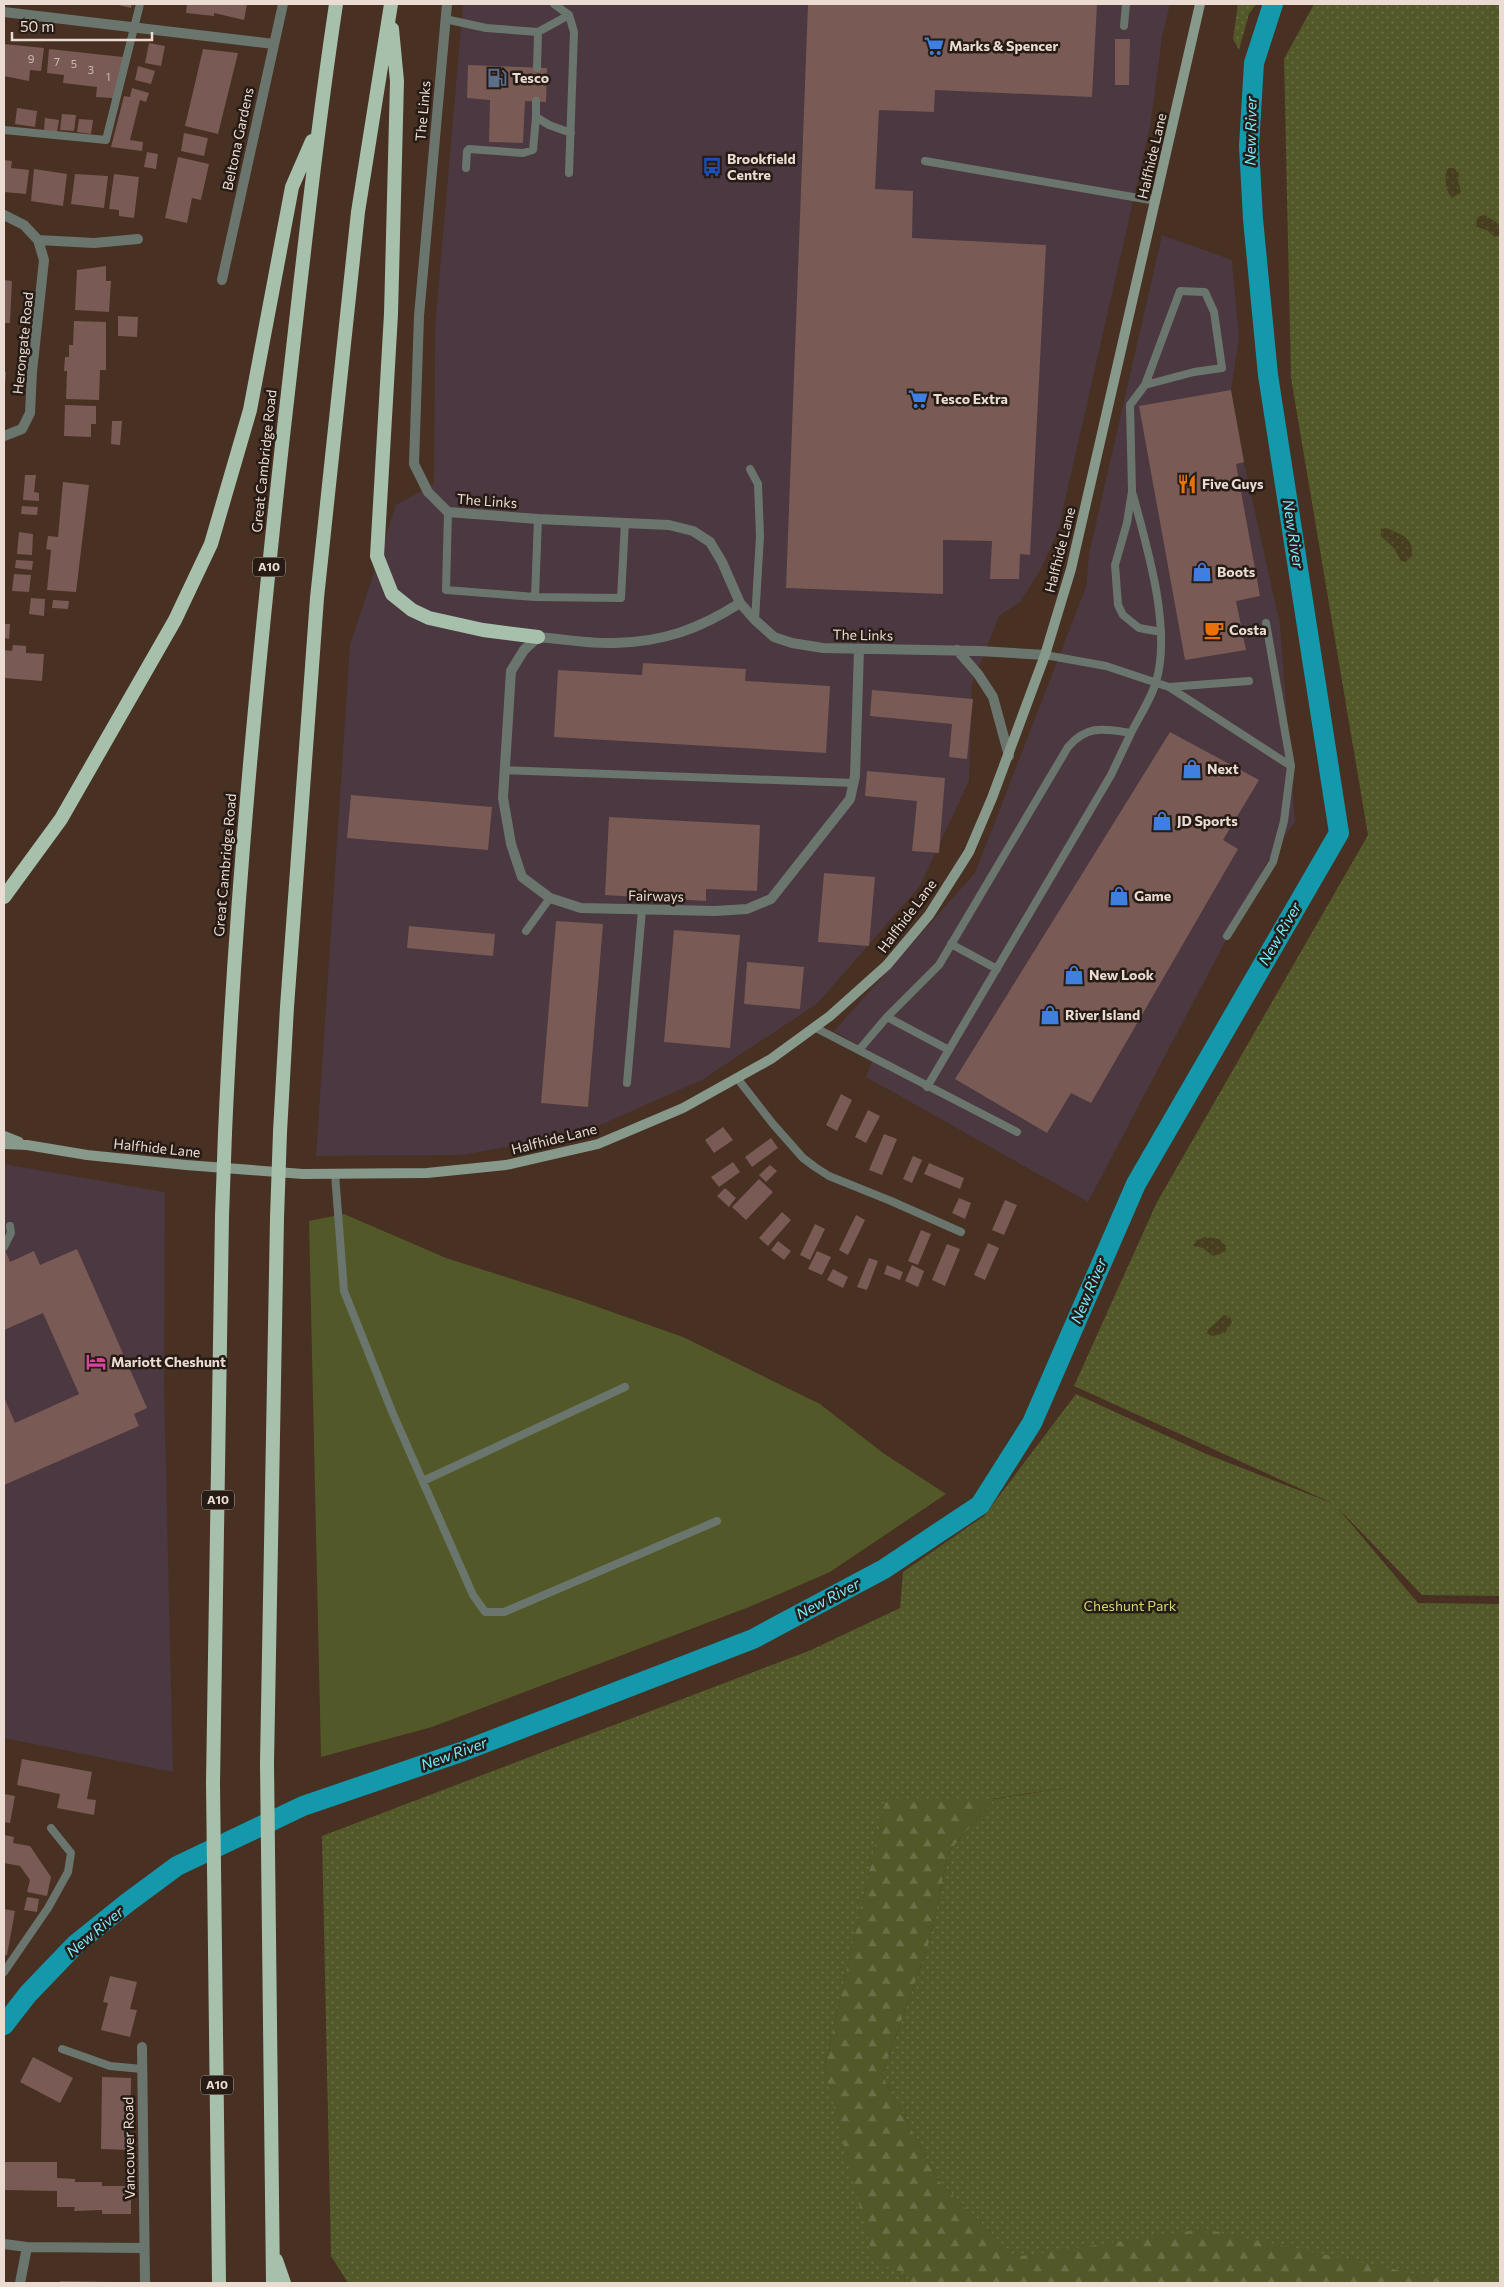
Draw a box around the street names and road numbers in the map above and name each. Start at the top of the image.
street label: The Links [411,80,434,142]
street label: Beltona Gardens [218,86,257,192]
street label: Halfhide Lane [1133,111,1170,200]
street label: Herongate Road [9,291,36,395]
street label: Great Cambridge Road [248,389,279,533]
street label: The Links [456,490,518,511]
street label: Halfhide Lane [1041,505,1078,594]
road number: A10 [253,558,285,576]
street label: The Links [833,625,893,644]
street label: Great Cambridge Road [210,793,239,937]
street label: Halfhide Lane [874,876,940,956]
street label: Fairways [628,887,684,904]
street label: Halfhide Lane [509,1120,598,1157]
street label: Halfhide Lane [113,1134,201,1161]
road number: A10 [202,1490,234,1510]
road number: A10 [201,2076,233,2094]
street label: Vancouver Road [119,2097,138,2199]

